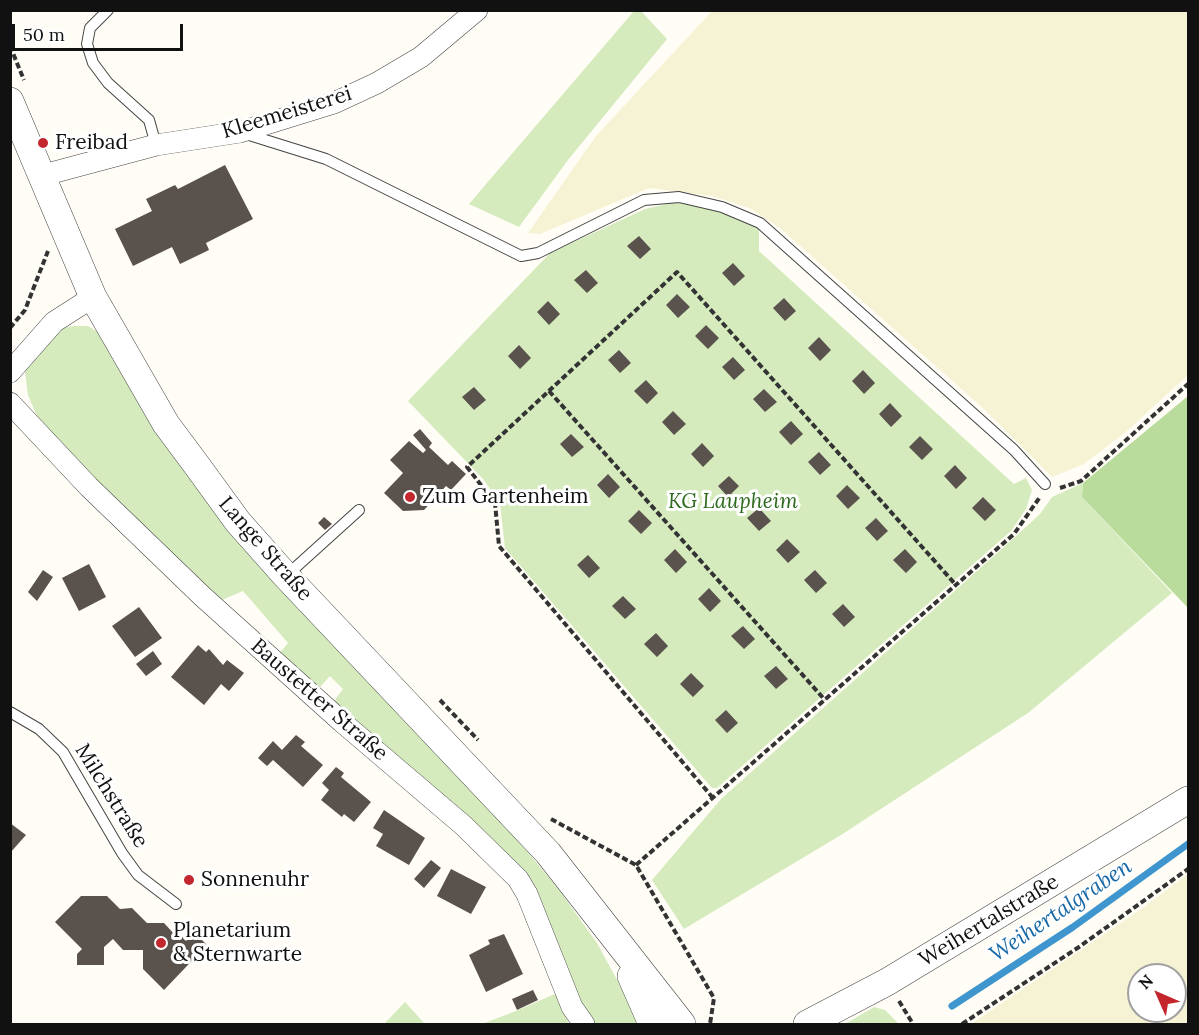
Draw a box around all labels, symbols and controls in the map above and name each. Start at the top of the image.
scale bar [15,12,186,50]
text: 50 m [23,23,65,46]
street label: Kleemeisterei [219,81,355,145]
place label: Freibad [55,130,128,156]
marker: Freibad [36,136,50,150]
place label: Zum Gartenheim [422,484,589,510]
park label: KG Laupheim [668,489,798,515]
marker: Zum Gartenheim [403,490,417,504]
street label: Lange Straße [213,492,317,606]
street label: Baustetter Straße [245,634,393,766]
street label: Milchstraße [69,739,153,853]
water label: Weihertalgraben [985,854,1137,968]
place label: Sonnenuhr [201,867,309,893]
street label: Weihertalstraße [915,869,1063,973]
marker: Sonnenuhr [182,873,196,887]
place label: Planetarium & Sternwarte [173,918,302,968]
marker: Planetarium & Sternwarte [154,936,168,950]
north arrow [1127,963,1187,1023]
text: N [1134,970,1157,993]

